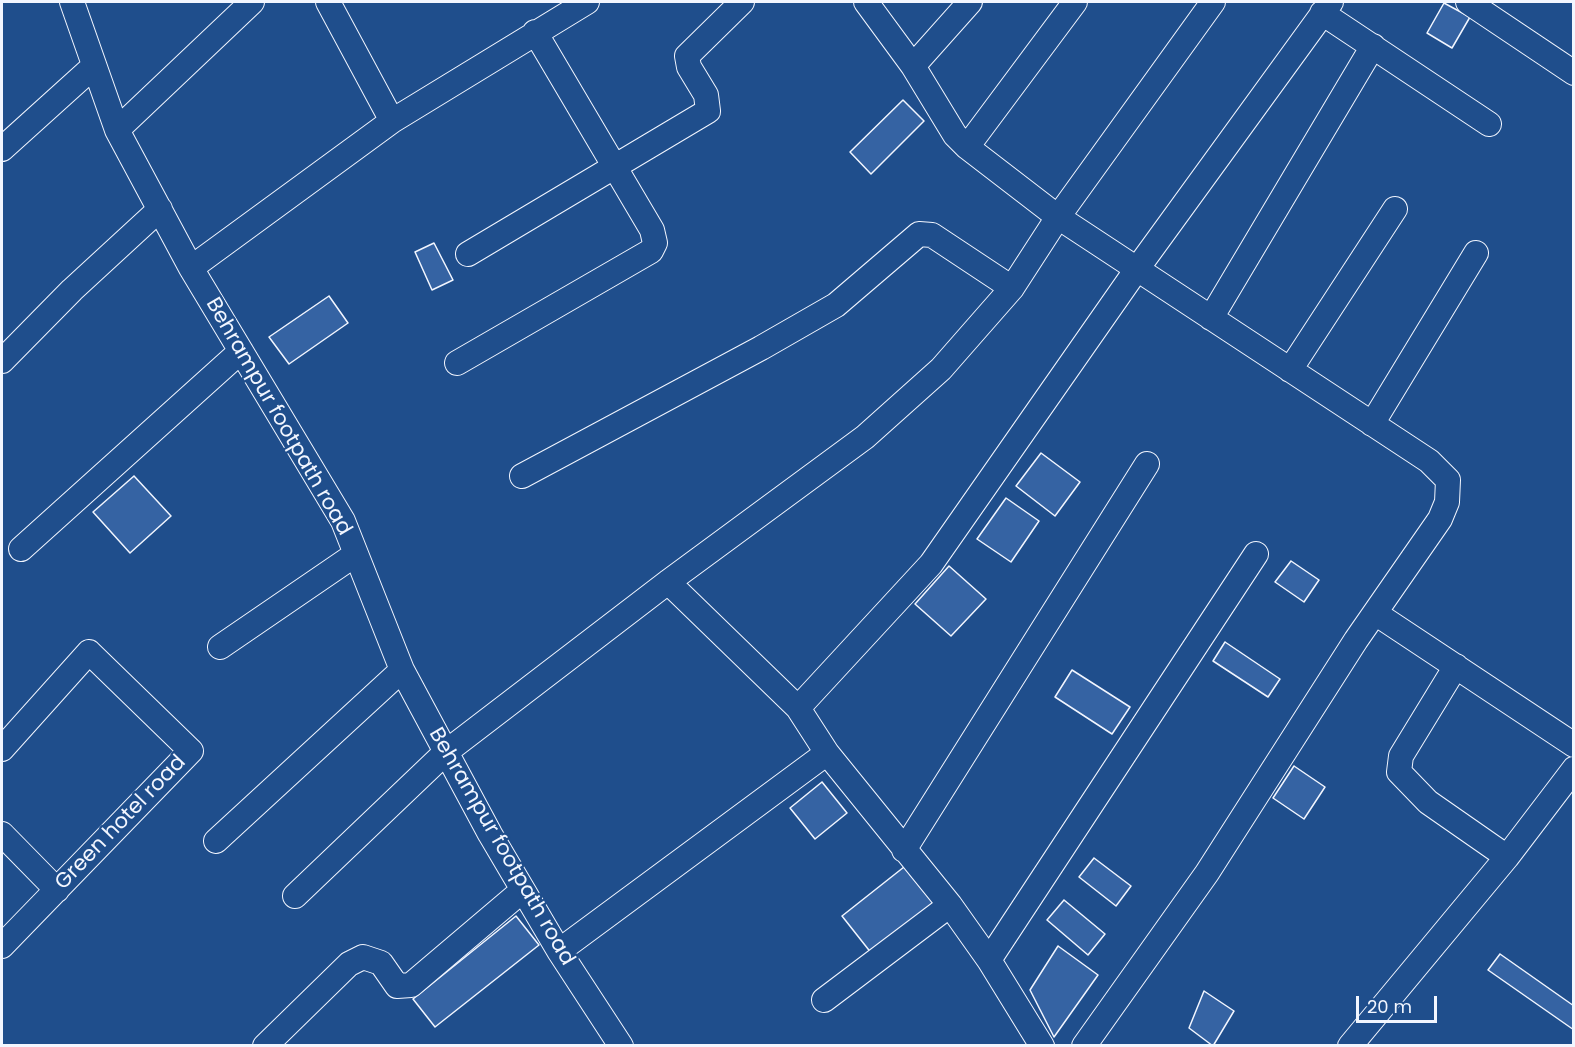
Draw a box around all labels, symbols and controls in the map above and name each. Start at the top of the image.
street label: Behrampur footpath road [200,294,356,540]
street label: Behrampur footpath road [423,724,579,970]
street label: Green hotel road [50,750,192,896]
scale bar [1359,984,1440,1022]
text: 20 m [1367,994,1412,1019]

